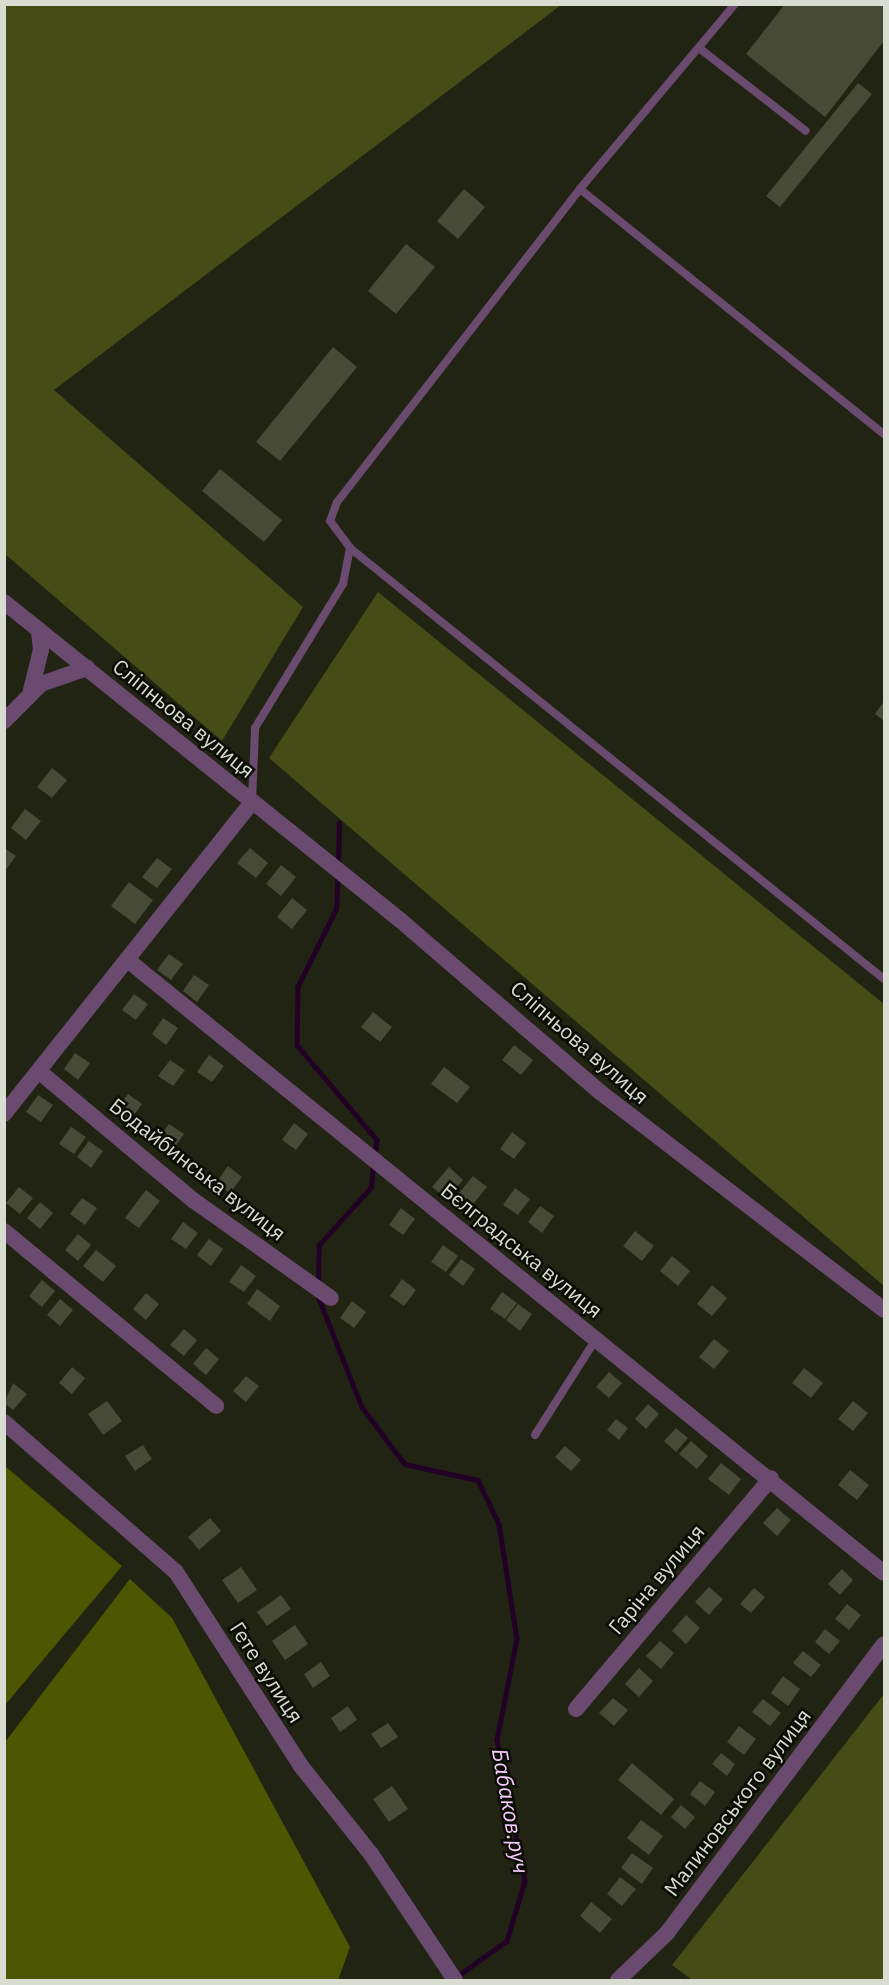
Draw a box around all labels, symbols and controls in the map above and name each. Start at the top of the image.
street label: Сліпньова вулиця [108,653,260,783]
street label: Сліпньова вулиця [506,975,654,1109]
street label: Бодайбинська вулиця [105,1092,291,1246]
street label: Бєлградська вулиця [436,1177,608,1323]
street label: Гаріна вулиця [603,1519,709,1639]
street label: Гете вулиця [225,1617,309,1727]
street label: Малиновського вулиця [658,1703,816,1901]
water label: Бабаков.руч [487,1746,535,1876]

